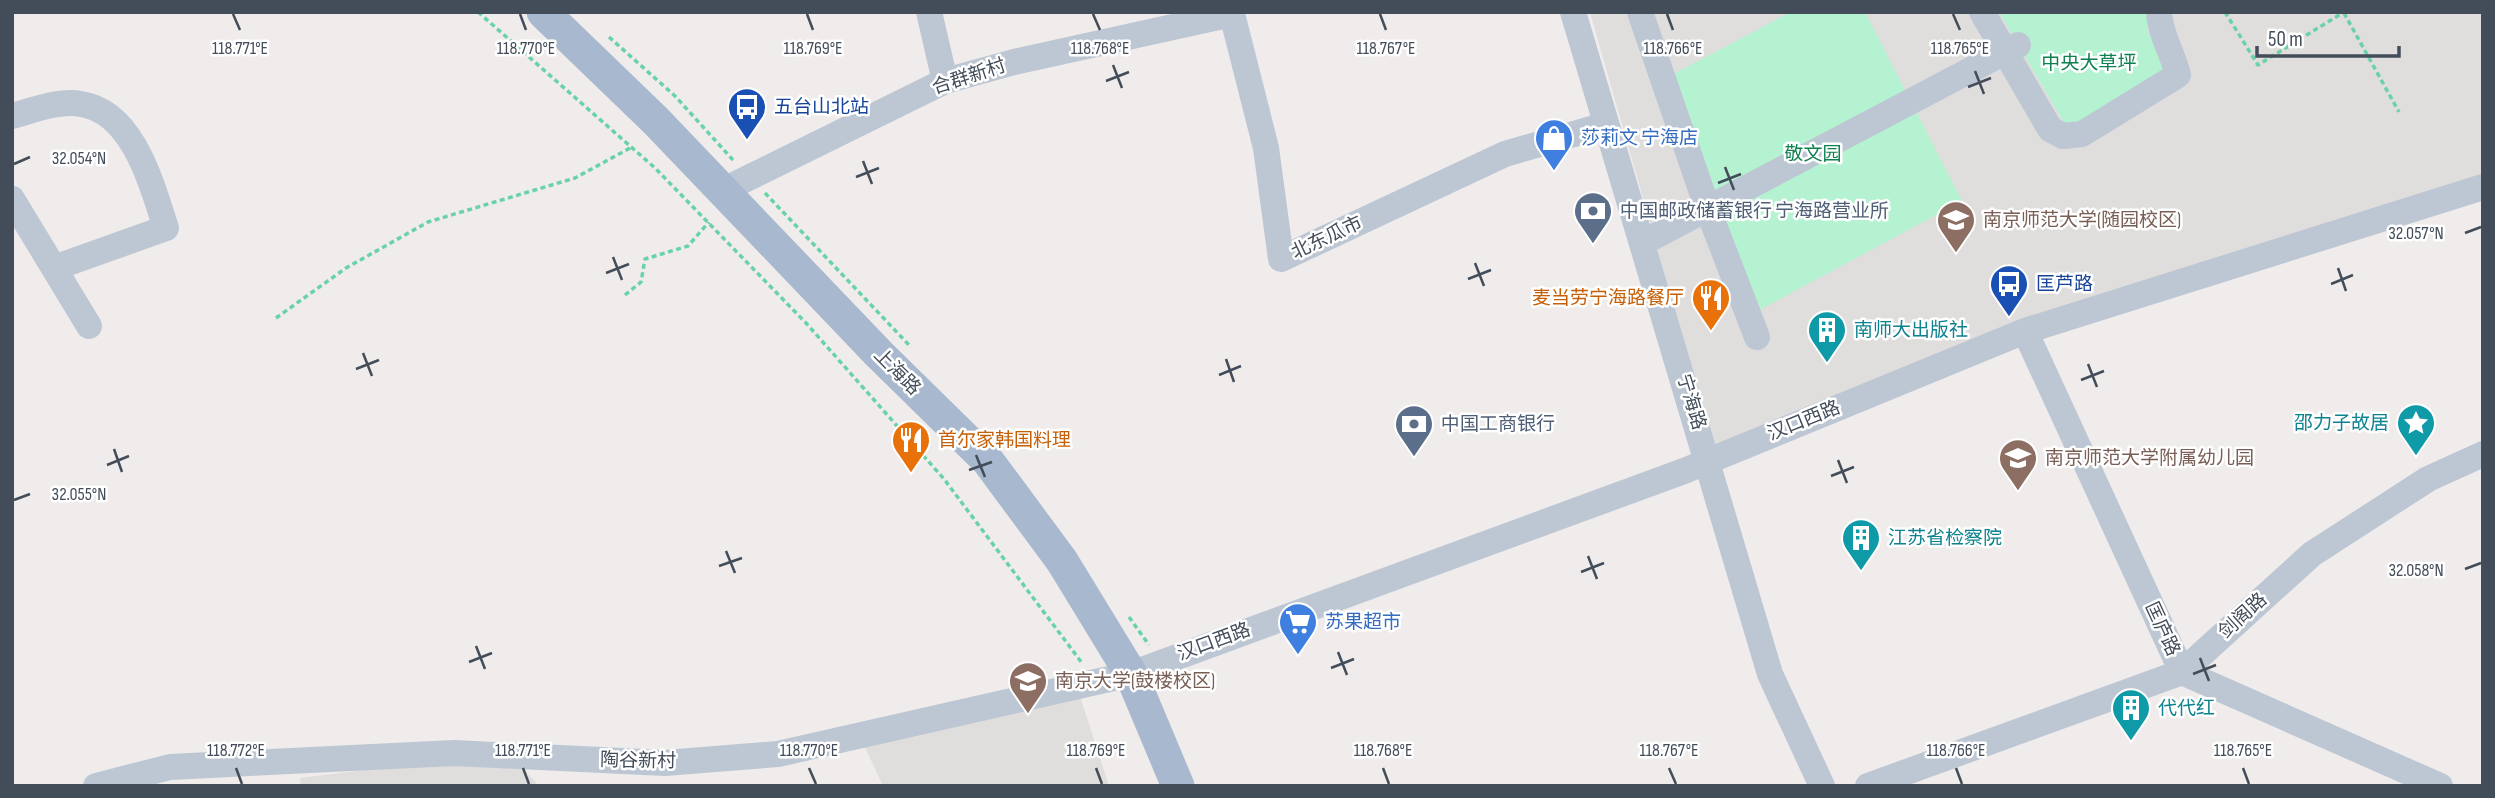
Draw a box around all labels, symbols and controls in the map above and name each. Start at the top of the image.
scale bar [2257,14,2399,58]
text: 50 m [2268,27,2303,52]
text: 118.771°E [212,38,268,59]
text: 118.770°E [497,38,555,59]
text: 118.769°E [784,38,842,59]
text: 118.768°E [1071,38,1129,59]
text: 118.767°E [1357,38,1415,59]
text: 118.766°E [1644,38,1702,59]
text: 118.765°E [1931,38,1989,59]
park label: 中央大草坪 [2041,52,2137,75]
street label: 合群新村 [929,54,1009,100]
bus stop icon: 五台山北站 [726,86,768,141]
place label: 五台山北站 [774,96,869,119]
shop icon: 莎莉文 宁海店 [1533,117,1575,172]
place label: 莎莉文 宁海店 [1581,127,1698,150]
park label: 敬文园 [1784,143,1842,166]
text: 32.054°N [52,148,106,169]
bank icon: 中国邮政储蓄银行 宁海路营业所 [1572,190,1614,245]
school or university icon: 南京师范大学(随园校区) [1935,199,1977,254]
place label: 中国邮政储蓄银行 宁海路营业所 [1620,200,1889,223]
place label: 南京师范大学(随园校区) [1983,209,2181,232]
street label: 北东瓜市 [1288,212,1366,264]
text: 32.057°N [2388,223,2444,244]
bus stop icon: 匡芦路 [1988,263,2030,318]
place label: 匡芦路 [2036,273,2093,296]
restaurant icon: 麦当劳宁海路餐厅 [1690,277,1732,332]
place label: 麦当劳宁海路餐厅 [1532,287,1684,310]
building icon: 南师大出版社 [1806,309,1848,364]
place label: 南师大出版社 [1854,319,1968,342]
street label: 上海路 [869,344,925,400]
street label: 宁海路 [1672,371,1710,433]
street label: 汉口西路 [1764,396,1844,446]
place icon: 邵力子故居 [2395,402,2437,457]
bank icon: 中国工商银行 [1393,403,1435,458]
place label: 邵力子故居 [2294,412,2389,435]
place label: 中国工商银行 [1441,413,1555,436]
restaurant icon: 首尔家韩国料理 [890,419,932,474]
place label: 首尔家韩国料理 [938,429,1071,452]
school or university icon: 南京师范大学附属幼儿园 [1997,437,2039,492]
place label: 南京师范大学附属幼儿园 [2045,447,2254,470]
text: 32.055°N [52,484,106,505]
building icon: 江苏省检察院 [1840,517,1882,572]
place label: 江苏省检察院 [1888,527,2002,550]
text: 32.058°N [2388,560,2444,581]
street label: 剑阁路 [2214,588,2272,644]
street label: 匡庐路 [2140,598,2184,660]
supermarket icon: 苏果超市 [1277,601,1319,656]
place label: 苏果超市 [1325,611,1401,634]
street label: 汉口西路 [1174,618,1254,666]
school or university icon: 南京大学(鼓楼校区) [1007,660,1049,715]
place label: 南京大学(鼓楼校区) [1055,670,1215,693]
building icon: 代代红 [2110,687,2152,742]
place label: 代代红 [2158,697,2215,720]
text: 118.772°E [207,740,265,761]
text: 118.771°E [495,740,551,761]
text: 118.770°E [780,740,838,761]
text: 118.769°E [1067,740,1125,761]
text: 118.768°E [1354,740,1412,761]
text: 118.767°E [1640,740,1698,761]
text: 118.766°E [1927,740,1985,761]
text: 118.765°E [2214,740,2272,761]
street label: 陶谷新村 [600,749,676,773]

